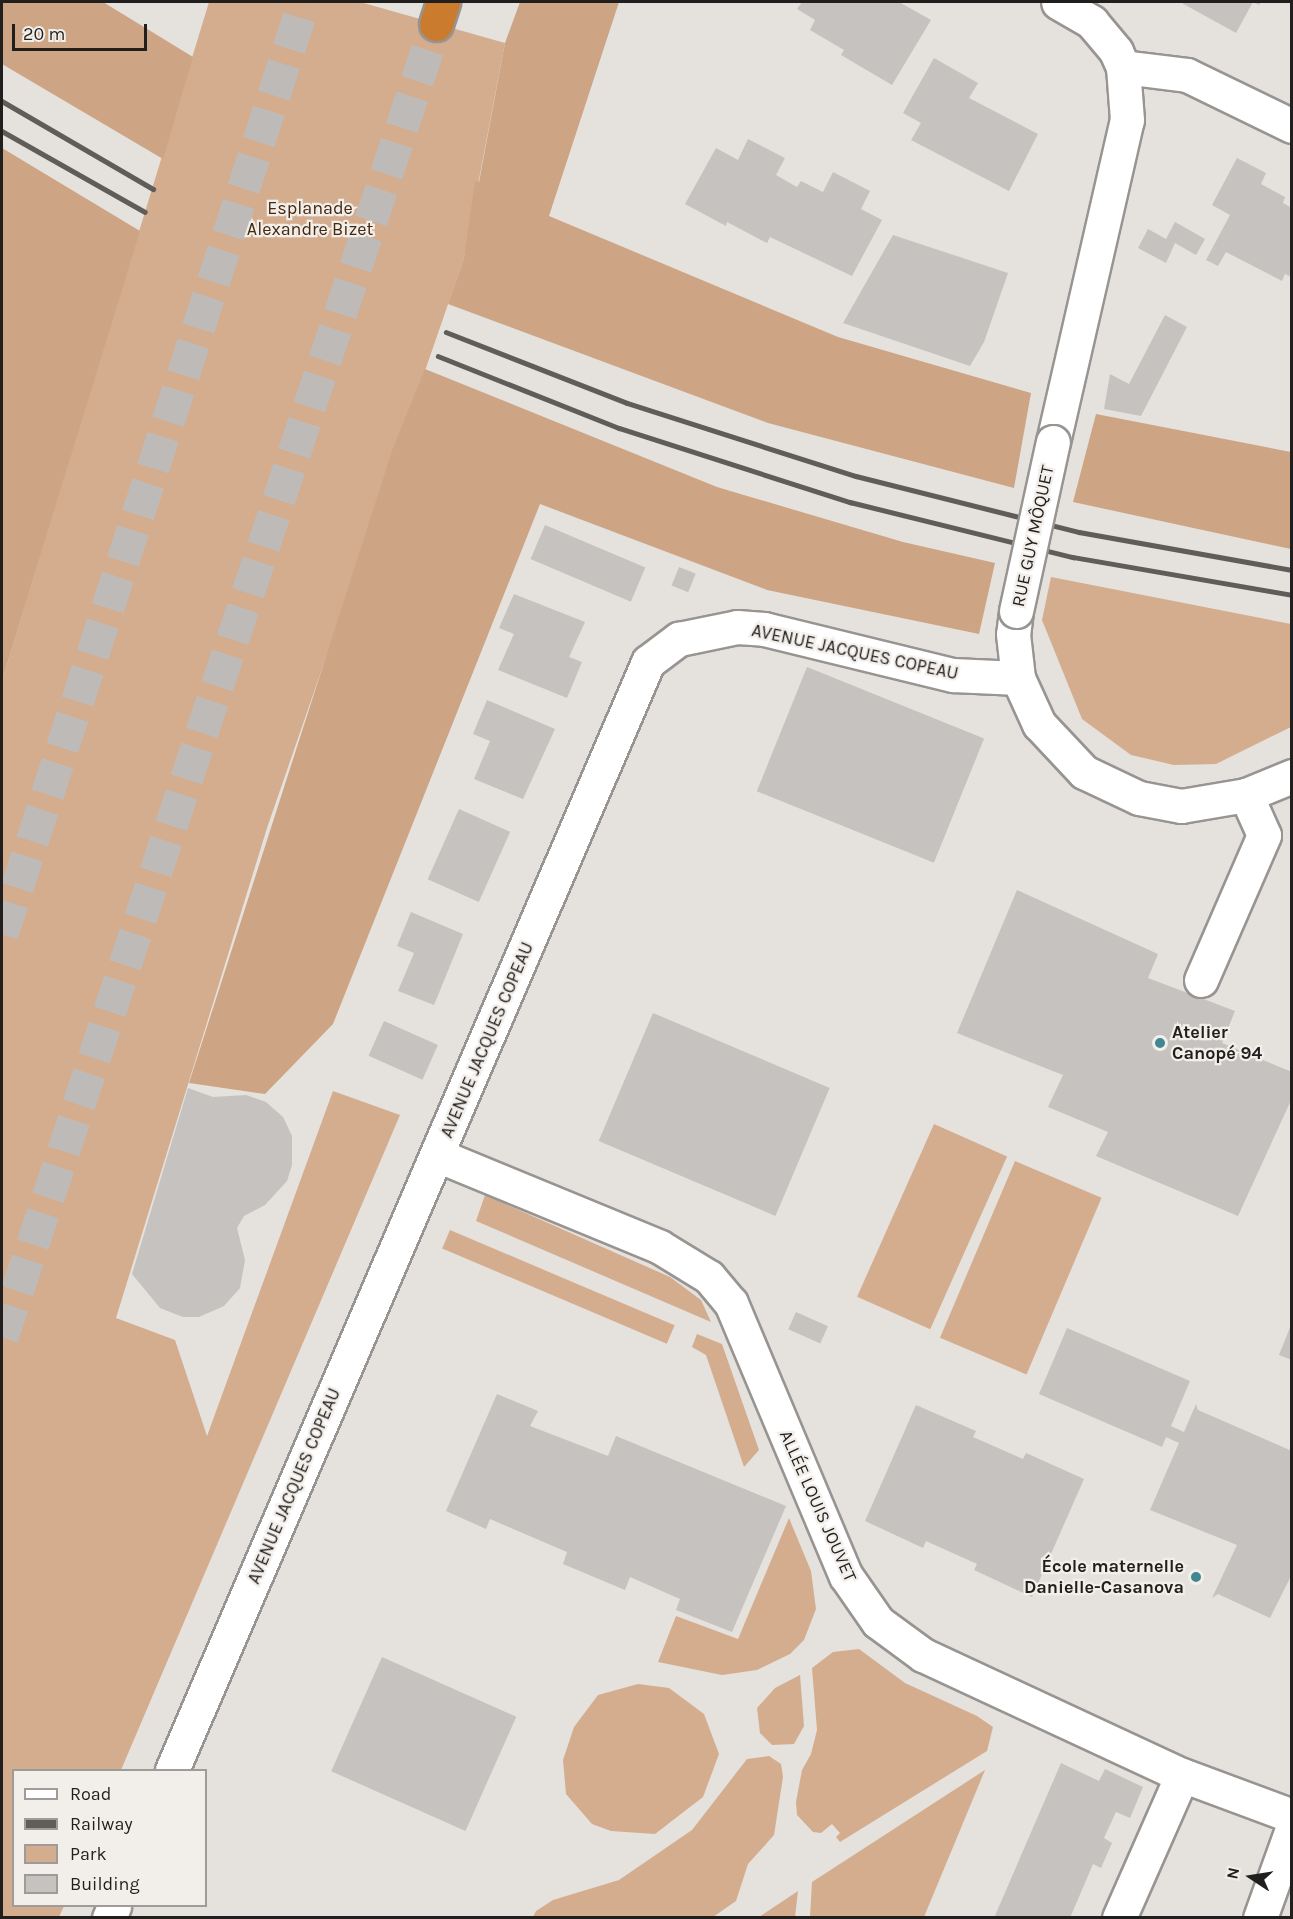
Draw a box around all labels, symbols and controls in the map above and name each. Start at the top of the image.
scale bar [15,12,150,50]
text: 20 m [23,23,65,45]
park label: Esplanade Alexandre Bizet [247,198,373,240]
street label: RUE GUY MÔQUET [1007,463,1059,609]
street label: AVENUE JACQUES COPEAU [750,620,960,684]
street label: AVENUE JACQUES COPEAU [436,939,538,1141]
place label: Atelier Canopé 94 [1172,1022,1262,1064]
marker: Atelier Canopé 94 [1153,1036,1167,1050]
street label: AVENUE JACQUES COPEAU [243,1385,345,1587]
street label: ALLÉE LOUIS JOUVET [775,1427,861,1585]
place label: École maternelle Danielle-Casanova [1024,1556,1184,1598]
marker: École maternelle Danielle-Casanova [1189,1570,1203,1584]
legend [12,1769,207,1907]
text: Road [70,1783,111,1805]
text: Railway [70,1813,133,1835]
text: Park [70,1843,107,1865]
north arrow [1221,1847,1281,1907]
text: N [1222,1866,1243,1881]
text: Building [70,1873,140,1895]

